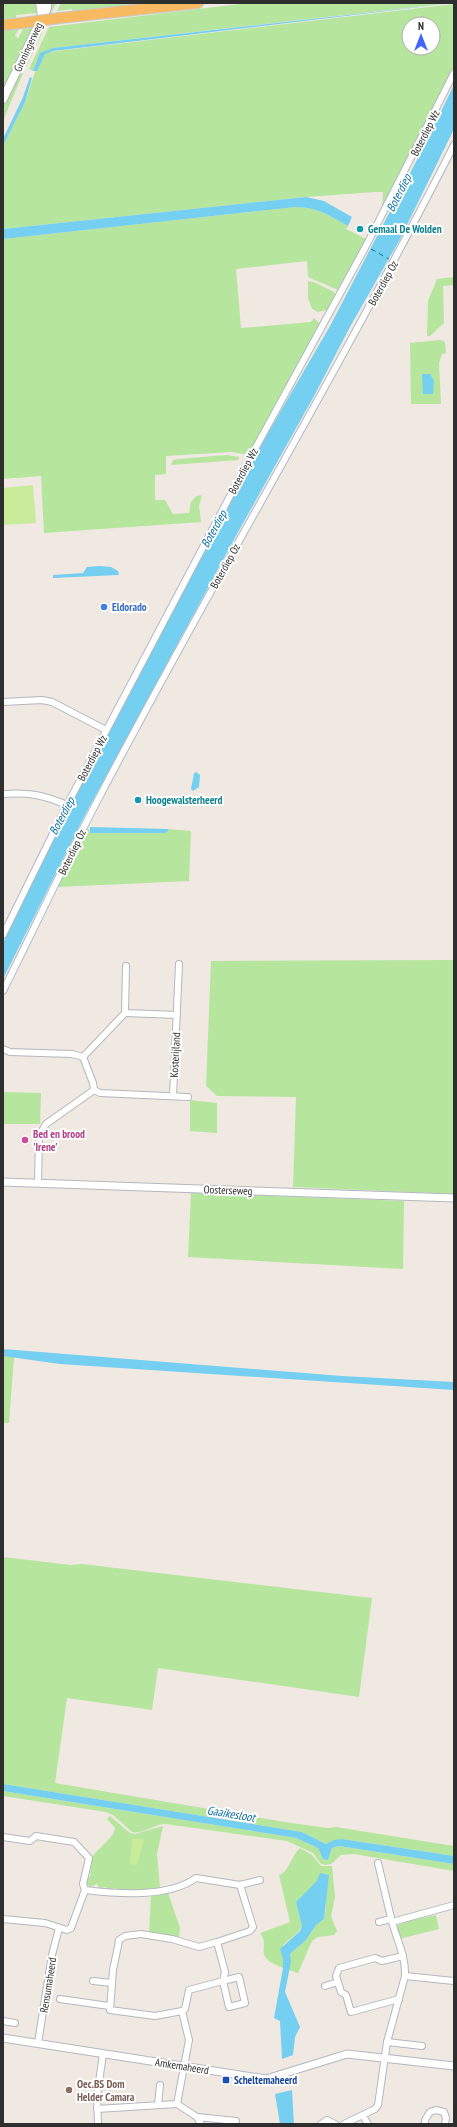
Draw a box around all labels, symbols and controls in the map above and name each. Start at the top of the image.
north arrow [401,16,441,56]
text: N [418,19,424,33]
street label: Groningerweg [10,20,46,74]
street label: Boterdiep Wz [407,107,443,158]
water label: Boterdiep [383,171,415,214]
place label: Gemaal De Wolden [368,222,442,236]
marker: Gemaal De Wolden [355,224,365,234]
street label: Boterdiep Oz [365,258,401,308]
street label: Boterdiep Wz [225,446,261,496]
water label: Boterdiep [197,507,230,550]
street label: Boterdiep Oz [207,541,243,591]
place label: Eldorado [112,600,147,614]
marker: Eldorado [99,602,109,612]
street label: Boterdiep Wz [74,733,110,783]
place label: Hoogewalsterheerd [146,793,223,807]
water label: Boterdiep [45,794,78,837]
marker: Hoogewalsterheerd [133,795,143,805]
street label: Boterdiep Oz [55,827,89,877]
street label: Kosterijland [167,1032,183,1078]
place label: Bed en brood 'Irene' [33,1127,85,1154]
marker: Bed en brood 'Irene' [20,1135,30,1145]
street label: Oosterseweg [203,1182,253,1198]
water label: Gaaikesloot [206,1802,258,1825]
street label: Rensumaheerd [37,1956,59,2014]
street label: Amkemaheerd [154,2055,210,2077]
place label: Scheltemaheerd [234,2073,297,2087]
marker: Scheltemaheerd [221,2075,231,2085]
place label: Oec.BS Dom Helder Camara [77,2077,135,2104]
marker: Oec.BS Dom Helder Camara [64,2085,74,2095]

